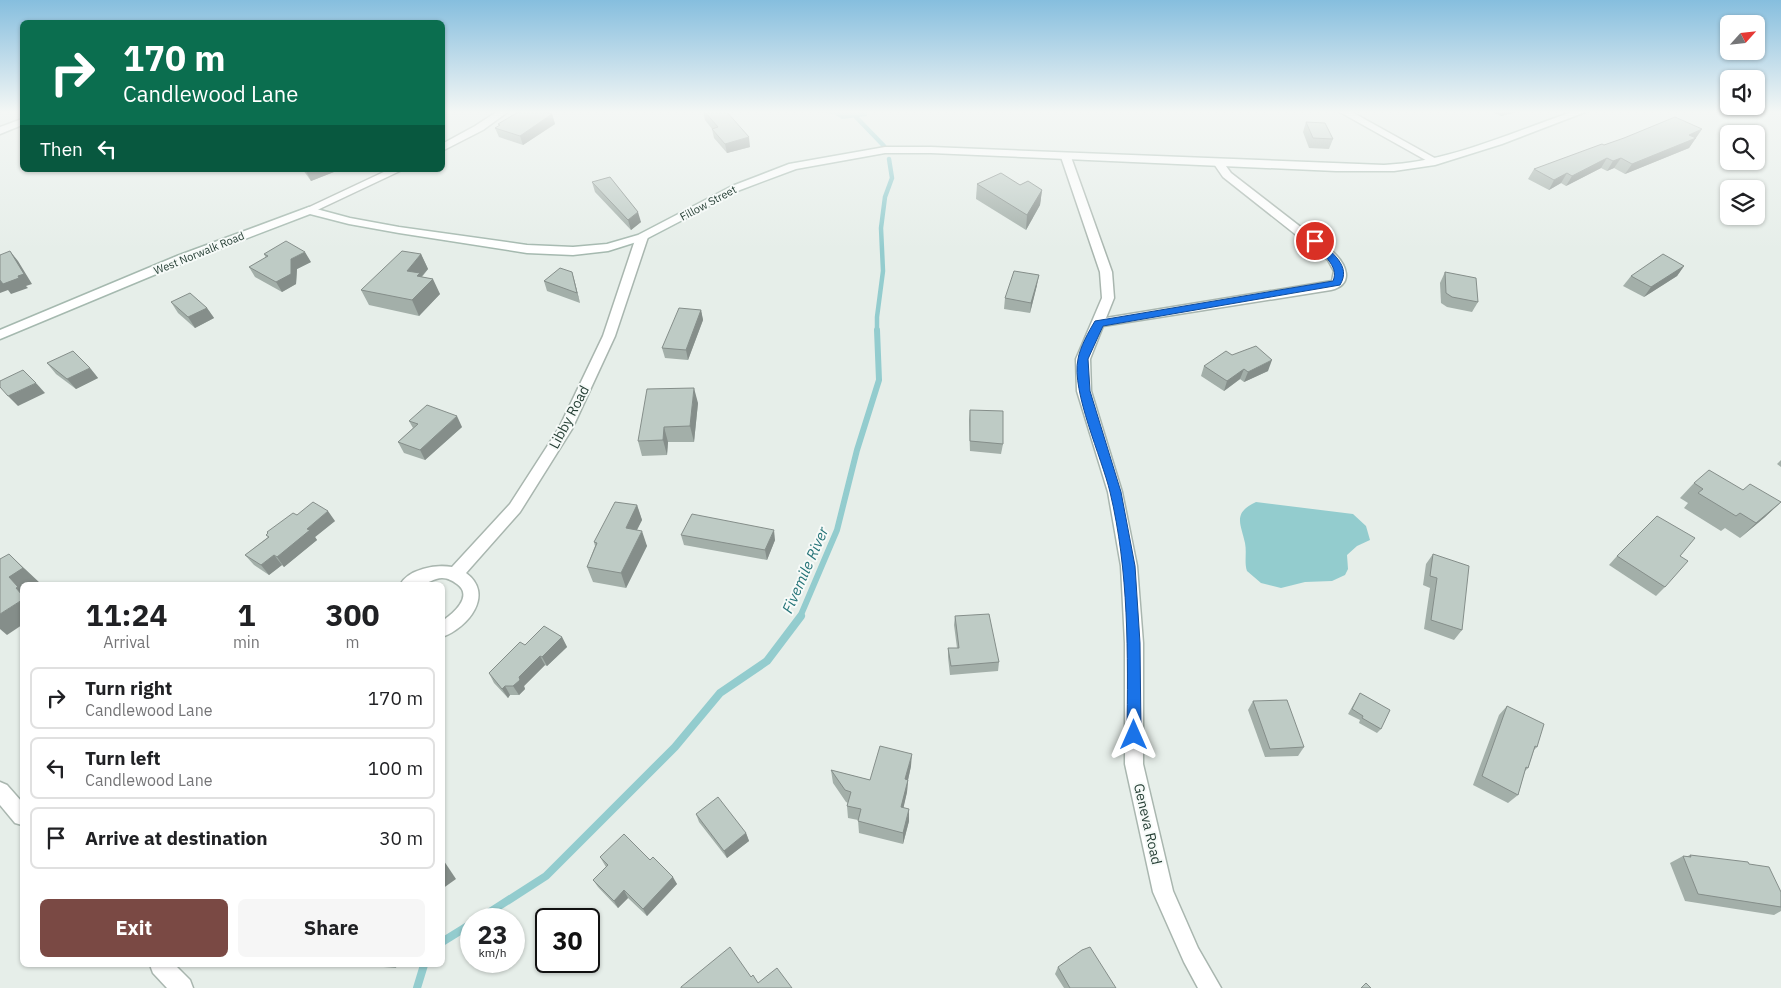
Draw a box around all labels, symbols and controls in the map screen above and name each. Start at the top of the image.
north arrow [1720,15,1765,60]
map controls [1720,15,1765,225]
text: 170 m [123,35,226,81]
icon: right [40,40,105,105]
button: sound [1720,70,1765,115]
text: Candlewood Lane [123,79,298,108]
button: search [1720,125,1765,170]
icon: left [93,135,121,163]
text: Then [40,137,83,161]
button: layers [1720,180,1765,225]
street label: Fillow Street [677,182,739,224]
pin [1294,220,1336,262]
icon: arrive [1301,227,1329,255]
street label: West Norwalk Road [152,228,246,278]
street label: Libby Road [545,382,593,452]
water label: Fivemile River [778,523,833,616]
text: 11:24 [86,595,167,634]
text: 1 [237,595,255,634]
text: 300 [325,595,379,634]
text: Arrival [103,632,150,652]
text: min [233,632,260,652]
text: m [345,632,359,652]
text: Turn right [85,676,172,700]
icon: right [42,684,70,712]
text: 170 m [368,686,423,710]
text: Candlewood Lane [85,700,213,720]
position arrow [1107,708,1159,760]
text: Turn left [85,746,161,770]
icon: left [42,754,70,782]
text: 100 m [368,756,423,780]
text: Candlewood Lane [85,770,213,790]
street label: Geneva Road [1130,782,1166,866]
icon: arrive [42,824,70,852]
text: Arrive at destination [85,826,268,850]
text: 30 m [379,826,423,850]
button: Exit [40,899,228,957]
button: Share [238,899,425,957]
speed limit sign: 30 [535,908,600,973]
text: 23 [477,918,508,951]
text: km/h [478,945,507,960]

